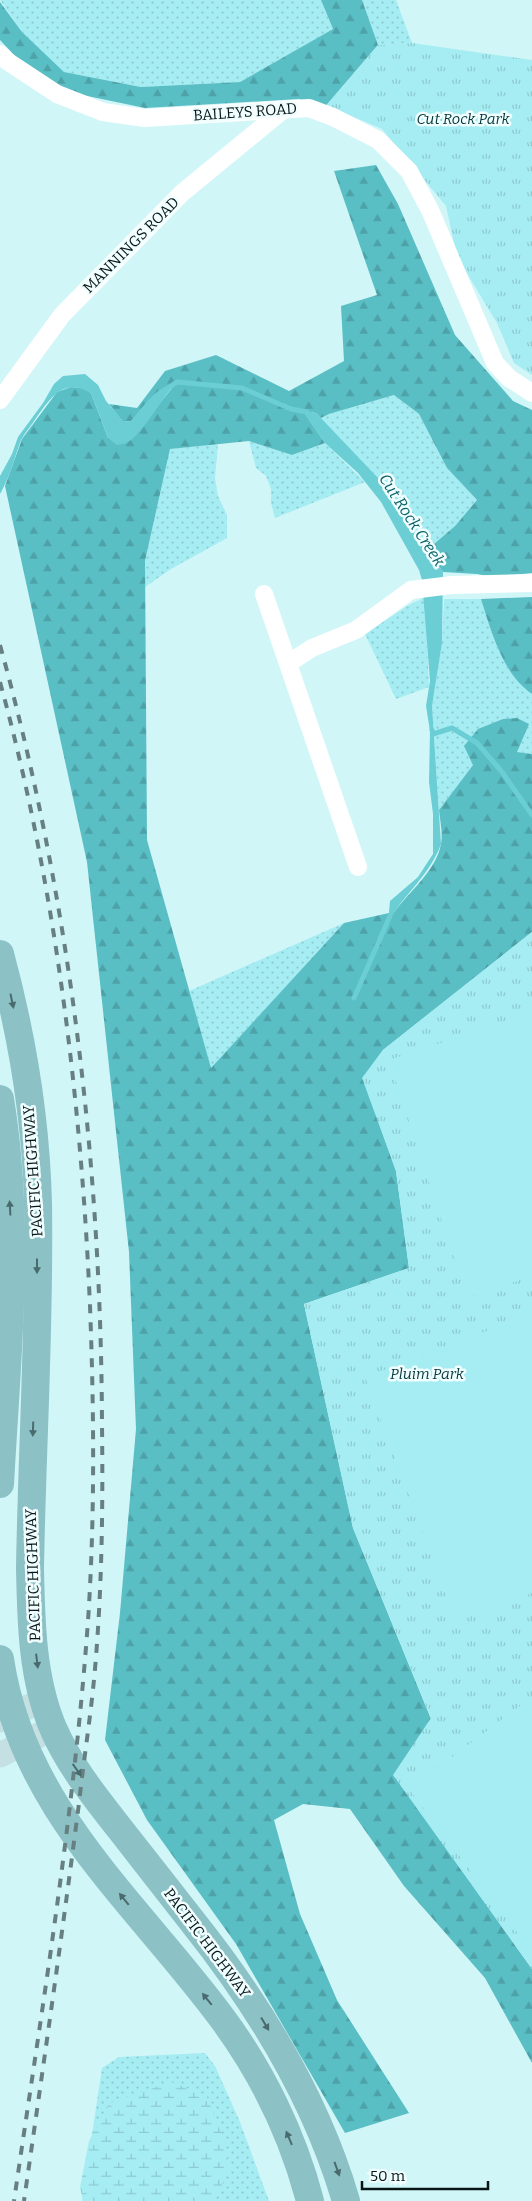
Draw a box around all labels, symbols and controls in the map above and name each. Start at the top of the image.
street label: BAILEYS ROAD [192,99,298,125]
park label: Cut Rock Park [416,110,510,128]
street label: MANNINGS ROAD [79,193,183,297]
water label: Cut Rock Creek [375,470,449,570]
one-way arrow [8,993,16,1008]
street label: PACIFIC HIGHWAY [19,1104,47,1238]
one-way arrow [6,1200,14,1216]
one-way arrow [33,1259,41,1275]
park label: Pluim Park [390,1365,465,1383]
one-way arrow [29,1421,37,1437]
street label: PACIFIC HIGHWAY [22,1508,44,1641]
one-way arrow [33,1653,41,1669]
one-way arrow [72,1764,82,1777]
street label: PACIFIC HIGHWAY [160,1885,254,2002]
one-way arrow [119,1892,130,1905]
one-way arrow [201,1993,212,2006]
one-way arrow [260,2018,269,2031]
one-way arrow [285,2131,293,2145]
scale bar [362,2158,488,2190]
one-way arrow [334,2162,341,2177]
text: 50 m [370,2167,406,2185]

